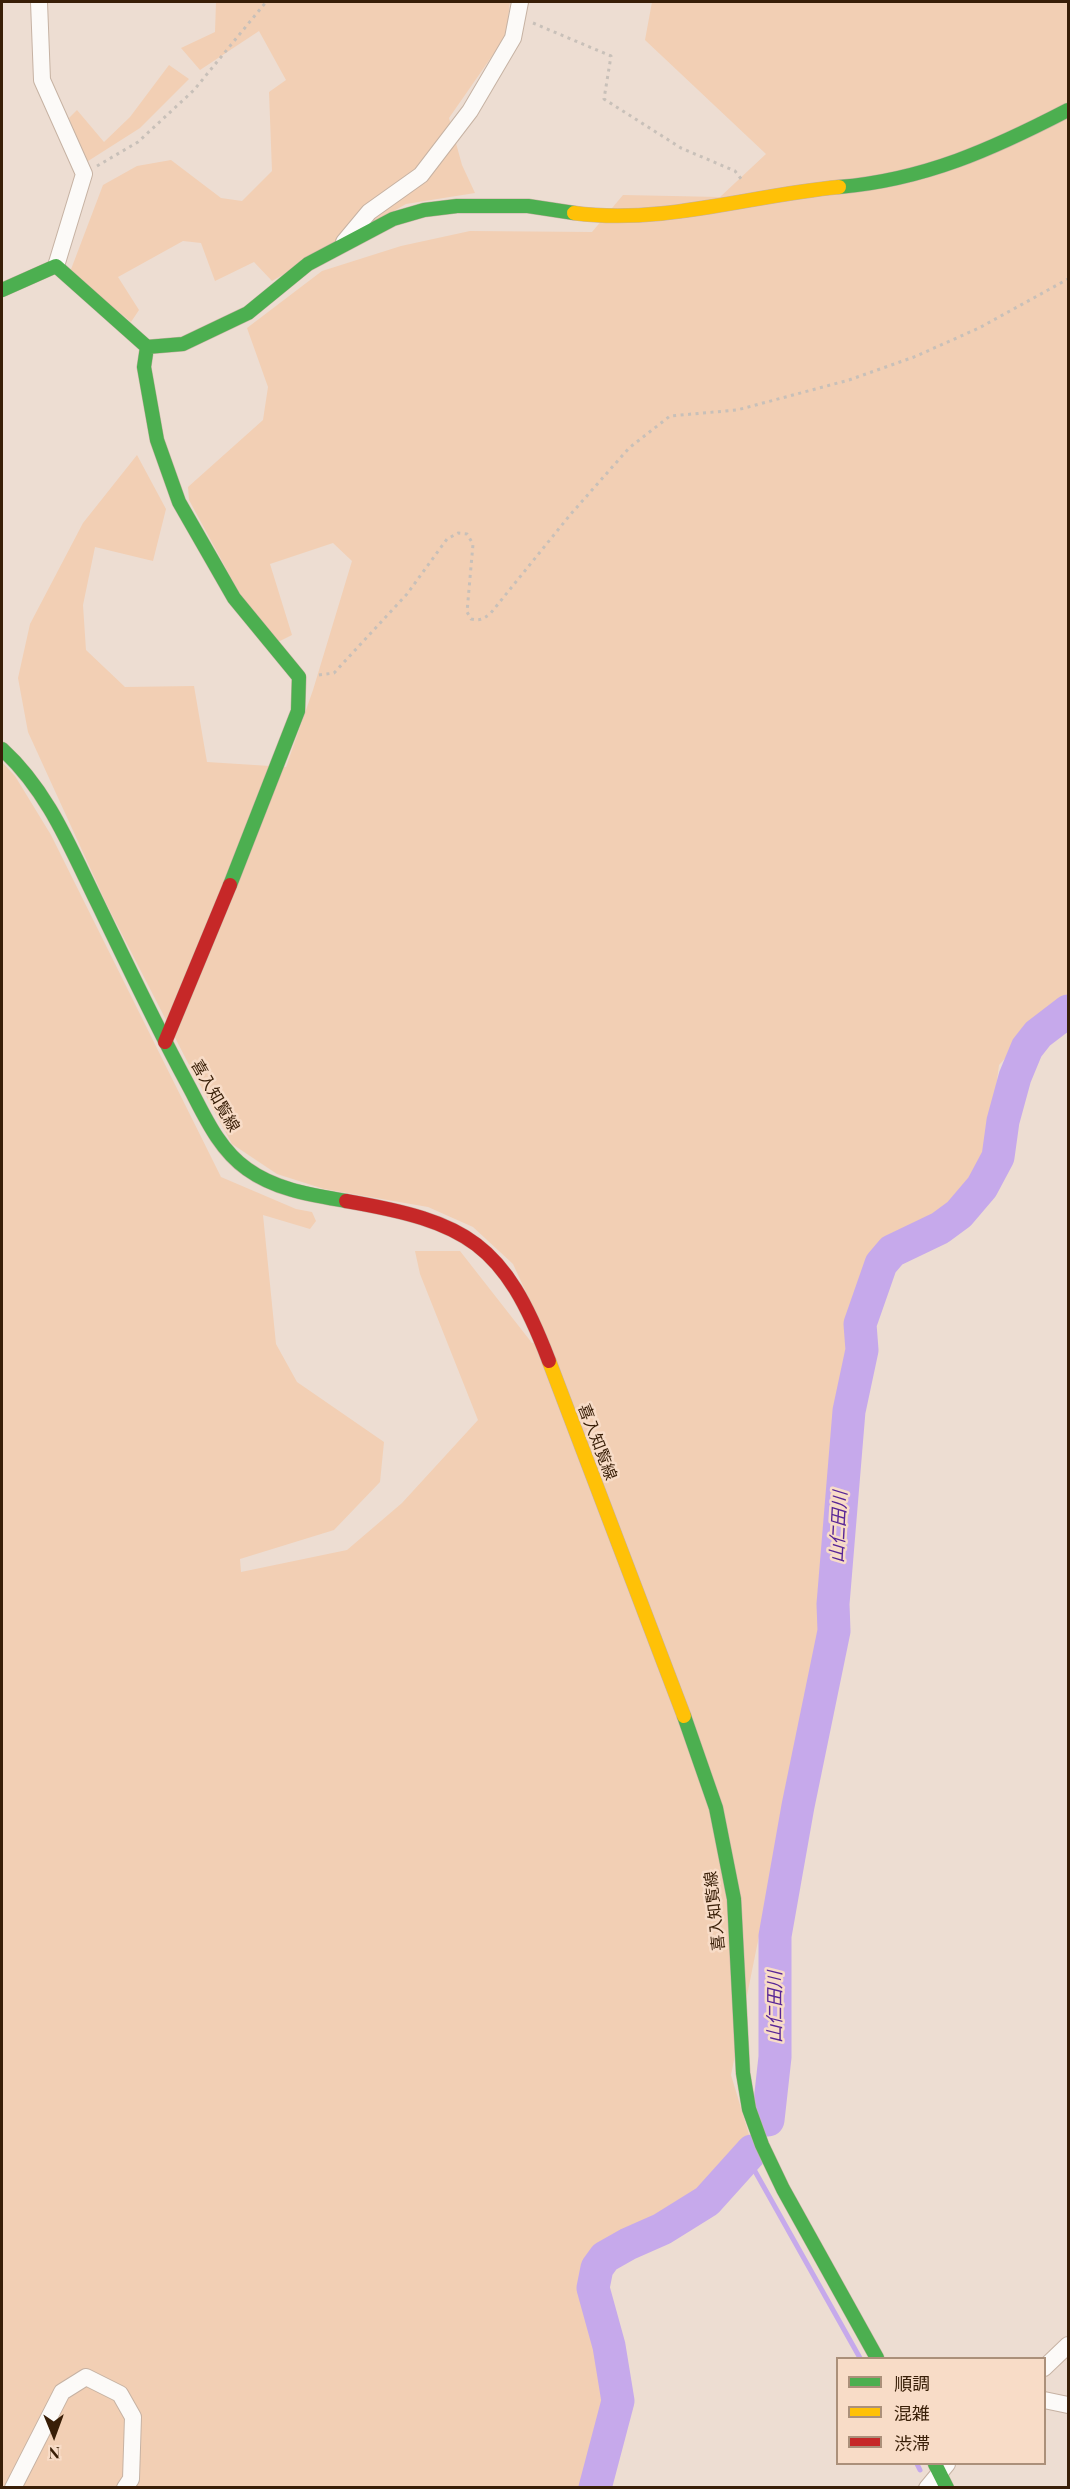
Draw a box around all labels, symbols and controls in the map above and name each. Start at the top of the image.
street label: 喜入知覧線 [187,1057,243,1135]
street label: 喜入知覧線 [574,1401,620,1483]
water label: 山仁田川 [826,1490,852,1564]
street label: 喜入知覧線 [701,1870,729,1952]
water label: 山仁田川 [764,1971,786,2043]
legend [836,2357,1046,2465]
text: 順調 [894,2371,930,2395]
text: 混雑 [894,2401,930,2425]
north arrow [24,2405,84,2465]
text: 渋滞 [894,2431,930,2455]
text: N [48,2443,60,2464]

